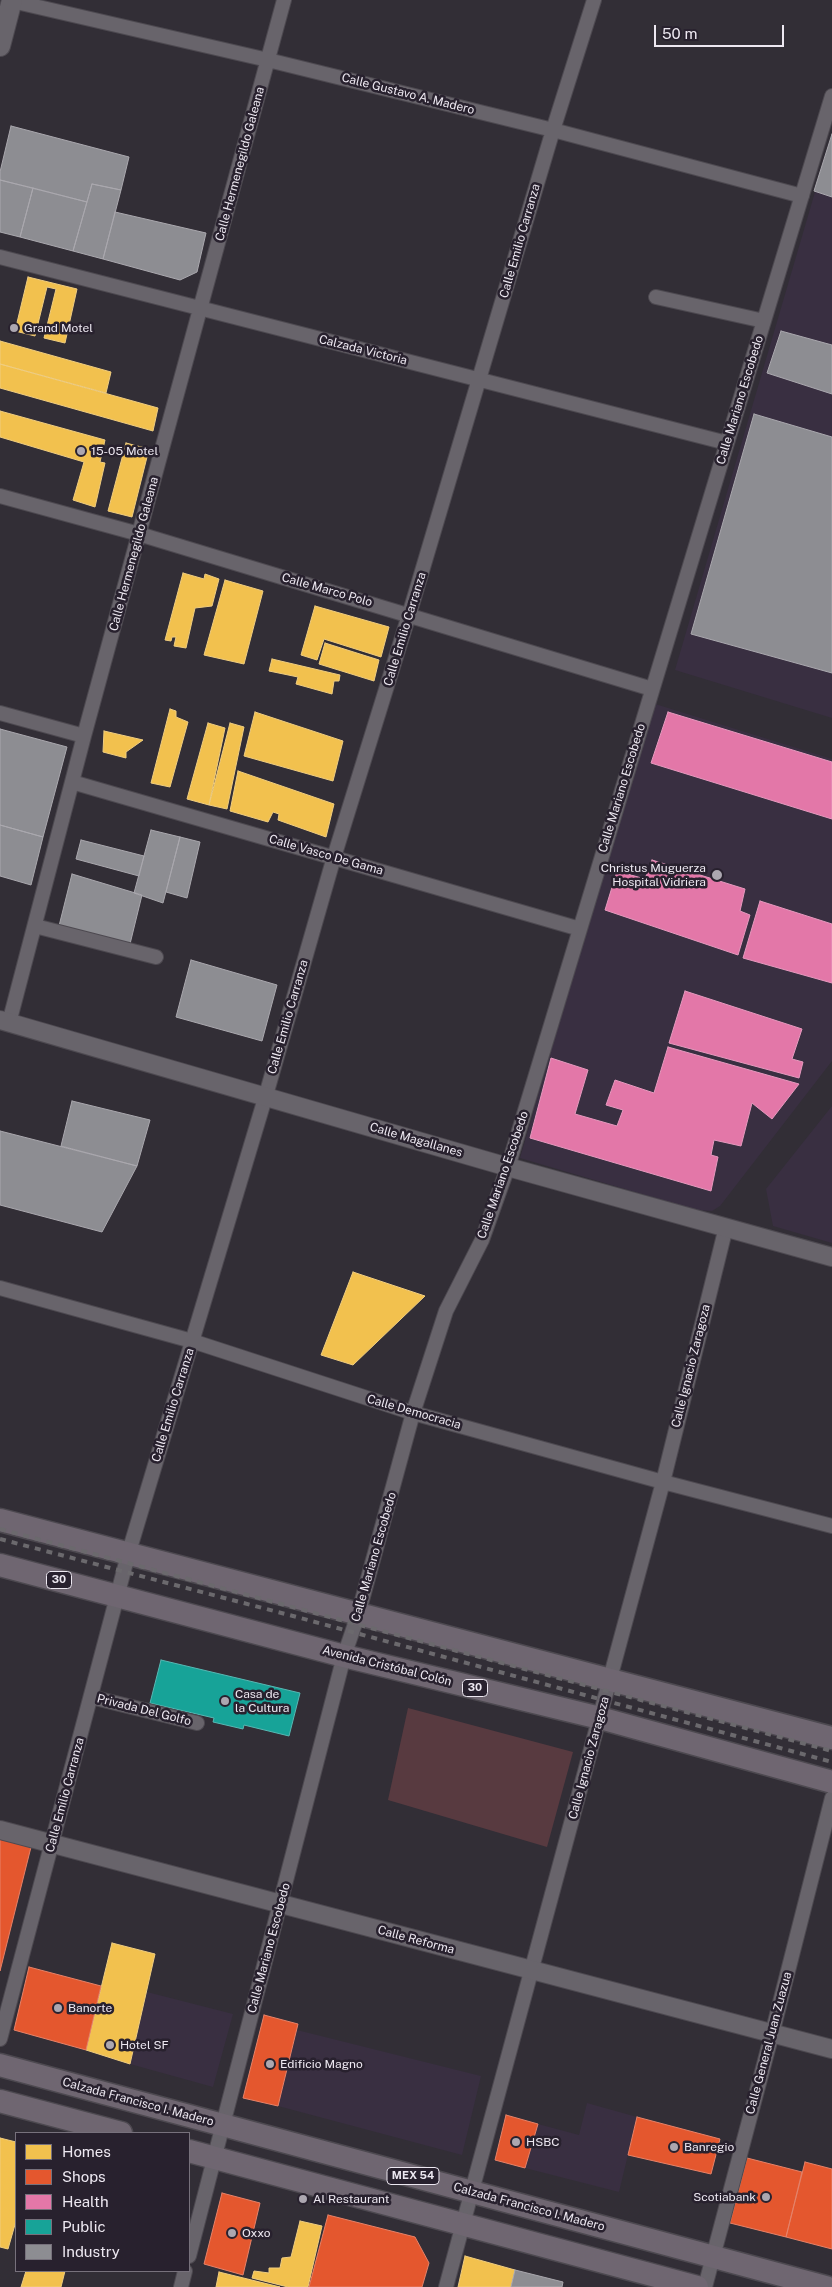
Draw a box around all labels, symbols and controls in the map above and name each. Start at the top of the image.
scale bar [657,15,787,47]
text: 50 m [662,25,697,42]
street label: Calle Gustavo A. Madero [340,71,476,117]
street label: Calle Hermenegildo Galeana [212,85,268,243]
street label: Calle Emilio Carranza [497,182,543,300]
place label: Grand Motel [24,321,93,335]
marker: Grand Motel [8,322,20,334]
street label: Calzada Victoria [317,332,409,368]
street label: Calle Mariano Escobedo [714,334,766,466]
place label: 15-05 Motel [91,444,158,458]
marker: 15-05 Motel [75,445,87,457]
street label: Calle Hermenegildo Galeana [106,475,162,633]
street label: Calle Marco Polo [280,570,374,610]
street label: Calle Emilio Carranza [381,570,429,688]
street label: Calle Mariano Escobedo [596,722,648,854]
street label: Calle Vasco De Gama [267,832,385,878]
place label: Christus Muguerza Hospital Vidriera [601,861,706,889]
marker: Christus Muguerza Hospital Vidriera [710,868,724,882]
street label: Calle Emilio Carranza [265,958,311,1076]
street label: Calle Mariano Escobedo [474,1109,532,1241]
street label: Calle Magallanes [368,1120,464,1160]
street label: Calle Ignacio Zaragoza [669,1303,713,1429]
street label: Calle Emilio Carranza [149,1346,197,1464]
street label: Calle Democracia [365,1392,463,1432]
street label: Calle Mariano Escobedo [349,1491,399,1623]
road number: 30 [46,1572,72,1588]
street label: Avenida Cristóbal Colón [321,1643,453,1689]
road number: 30 [462,1680,488,1696]
place label: Casa de la Cultura [235,1687,289,1715]
street label: Privada Del Golfo [95,1691,193,1729]
marker: Casa de la Cultura [219,1695,231,1707]
street label: Calle Ignacio Zaragoza [566,1695,612,1821]
street label: Calle Emilio Carranza [43,1736,87,1854]
street label: Calle Mariano Escobedo [245,1881,293,2015]
street label: Calle Reforma [376,1923,456,1957]
street label: Calle General Juan Zuazua [743,1970,795,2116]
place label: Banorte [68,2001,112,2015]
marker: Banorte [52,2002,64,2014]
place label: Hotel SF [120,2038,169,2052]
marker: Hotel SF [104,2039,116,2051]
place label: Edificio Magno [280,2057,363,2071]
marker: Edificio Magno [264,2058,276,2070]
street label: Calzada Francisco I. Madero [61,2075,215,2129]
legend [15,2132,190,2272]
place label: HSBC [526,2135,559,2149]
marker: HSBC [510,2136,522,2148]
place label: Banregio [684,2140,734,2154]
marker: Banregio [668,2141,680,2153]
text: Homes [62,2143,111,2160]
text: Shops [62,2168,106,2185]
road number: MEX 54 [387,2168,439,2184]
street label: Calzada Francisco I. Madero [452,2180,606,2234]
place label: Scotiabank [693,2190,756,2204]
marker: Scotiabank [760,2191,772,2203]
place label: Al Restaurant [313,2192,389,2206]
text: Health [62,2193,109,2210]
marker: Al Restaurant [297,2193,309,2205]
text: Public [62,2218,106,2235]
place label: Oxxo [242,2226,271,2240]
marker: Oxxo [226,2227,238,2239]
text: Industry [62,2243,120,2260]

